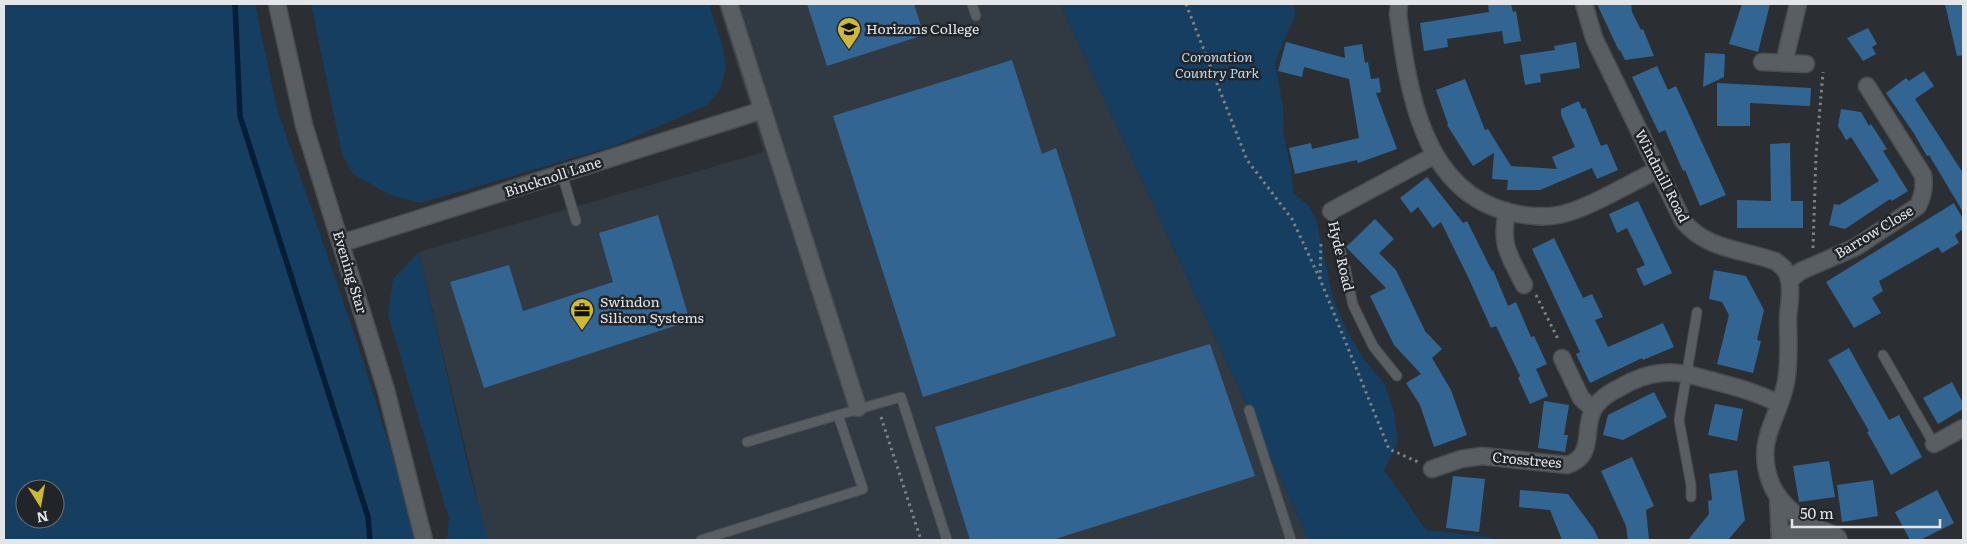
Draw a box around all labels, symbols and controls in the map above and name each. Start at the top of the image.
school or university icon: Horizons College [836,16,862,50]
place label: Horizons College [866,18,979,38]
park label: Coronation Country Park [1175,46,1260,82]
street label: Windmill Road [1631,126,1695,226]
street label: Bincknoll Lane [502,151,604,201]
street label: Barrow Close [1830,200,1917,262]
street label: Hyde Road [1324,219,1360,293]
street label: Evening Star [329,228,373,316]
place label: Swindon Silicon Systems [600,291,704,327]
office icon: Swindon Silicon Systems [569,297,595,331]
street label: Crosstrees [1492,446,1562,472]
north arrow [15,479,65,529]
scale bar [1792,496,1940,528]
text: 50 m [1800,501,1834,524]
text: N [35,507,50,529]

